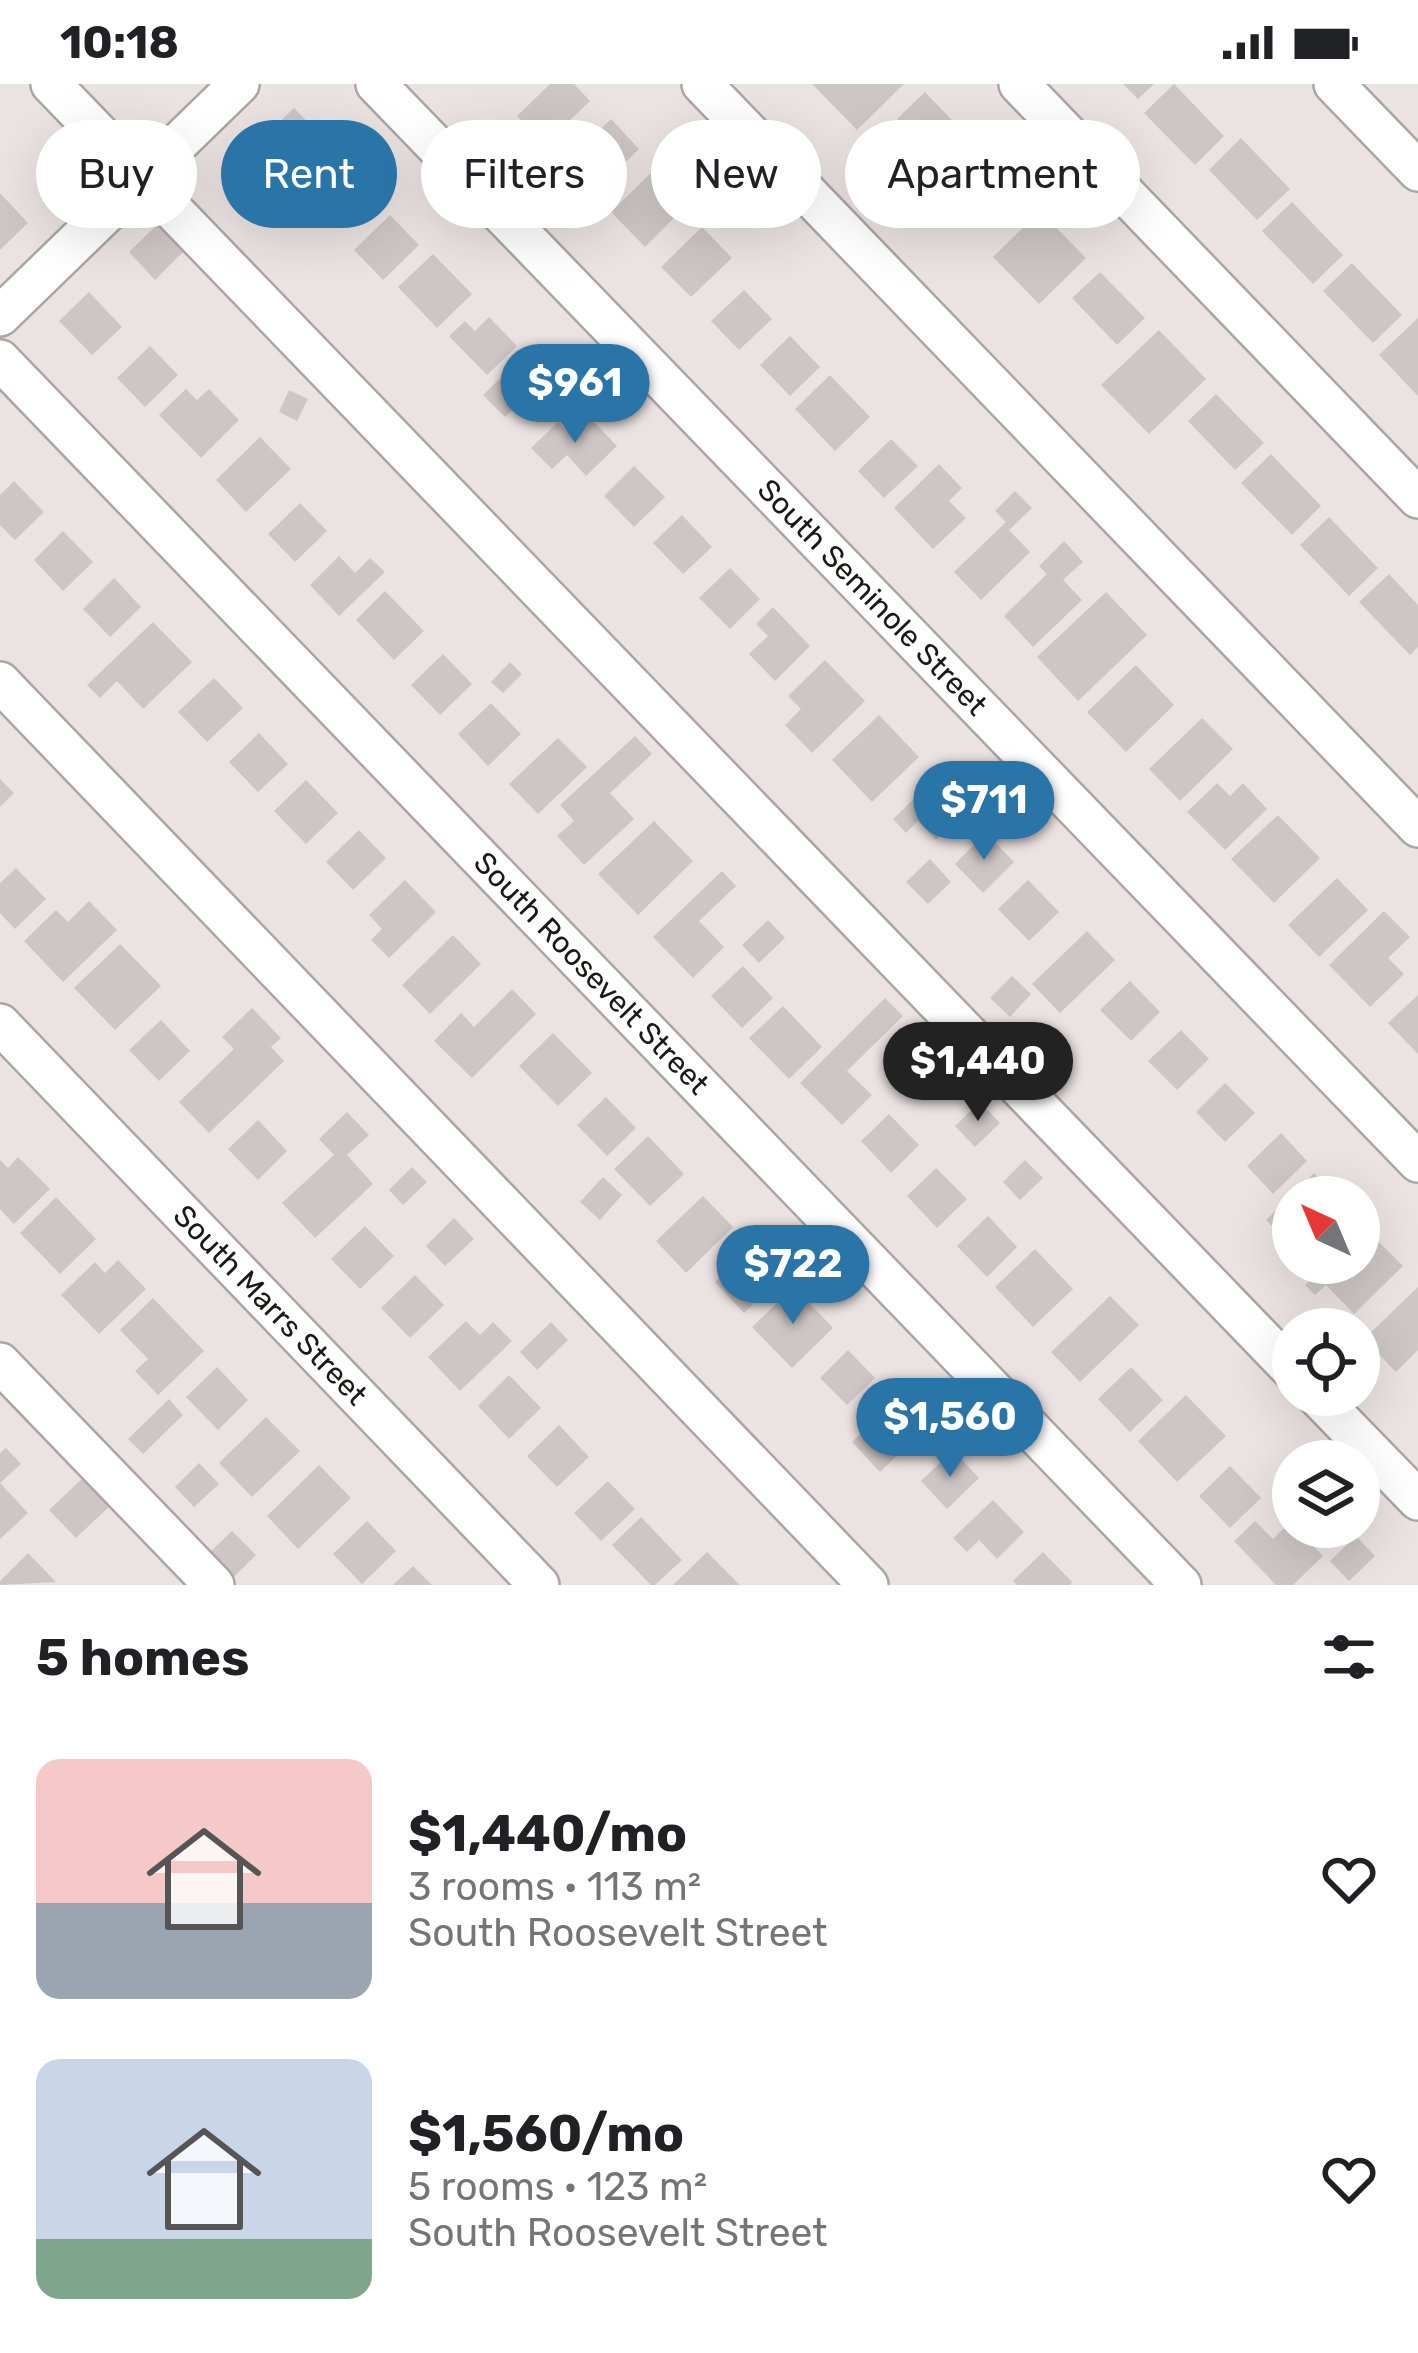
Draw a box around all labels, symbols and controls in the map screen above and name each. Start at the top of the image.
text: 10:18 [60,16,179,69]
chip: Buy [36,120,197,228]
chip: Rent [221,120,397,228]
chip: Filters [421,120,627,228]
chip: New [651,120,821,228]
chip: Apartment [845,120,1140,228]
pin: $961 [504,344,646,446]
text: $961 [528,360,622,406]
street label: South Seminole Street [750,472,995,723]
pin: $711 [913,761,1055,863]
text: $711 [940,777,1028,823]
street label: South Roosevelt Street [466,845,717,1102]
pin: $1,440 [880,1022,1076,1124]
text: $1,440 [910,1038,1046,1084]
north arrow [1272,1176,1380,1284]
map controls [1272,1176,1380,1548]
street label: South Marrs Street [166,1198,375,1413]
pin: $722 [722,1225,864,1327]
text: $722 [743,1241,843,1287]
button: locate [1272,1308,1380,1416]
pin: $1,560 [852,1378,1048,1480]
text: $1,560 [883,1394,1017,1440]
button: layers [1272,1440,1380,1548]
icon: filters [1316,1624,1382,1690]
text: 5 homes [36,1627,249,1688]
text: $1,440/mo [408,1803,687,1864]
icon: home [132,1807,276,1951]
icon: heart [1316,1846,1382,1912]
text: 3 rooms · 113 m² [408,1864,701,1910]
text: South Roosevelt Street [408,1910,828,1956]
text: $1,560/mo [408,2103,684,2164]
icon: home [132,2107,276,2251]
icon: heart [1316,2146,1382,2212]
text: 5 rooms · 123 m² [408,2164,707,2210]
text: South Roosevelt Street [408,2210,828,2256]

